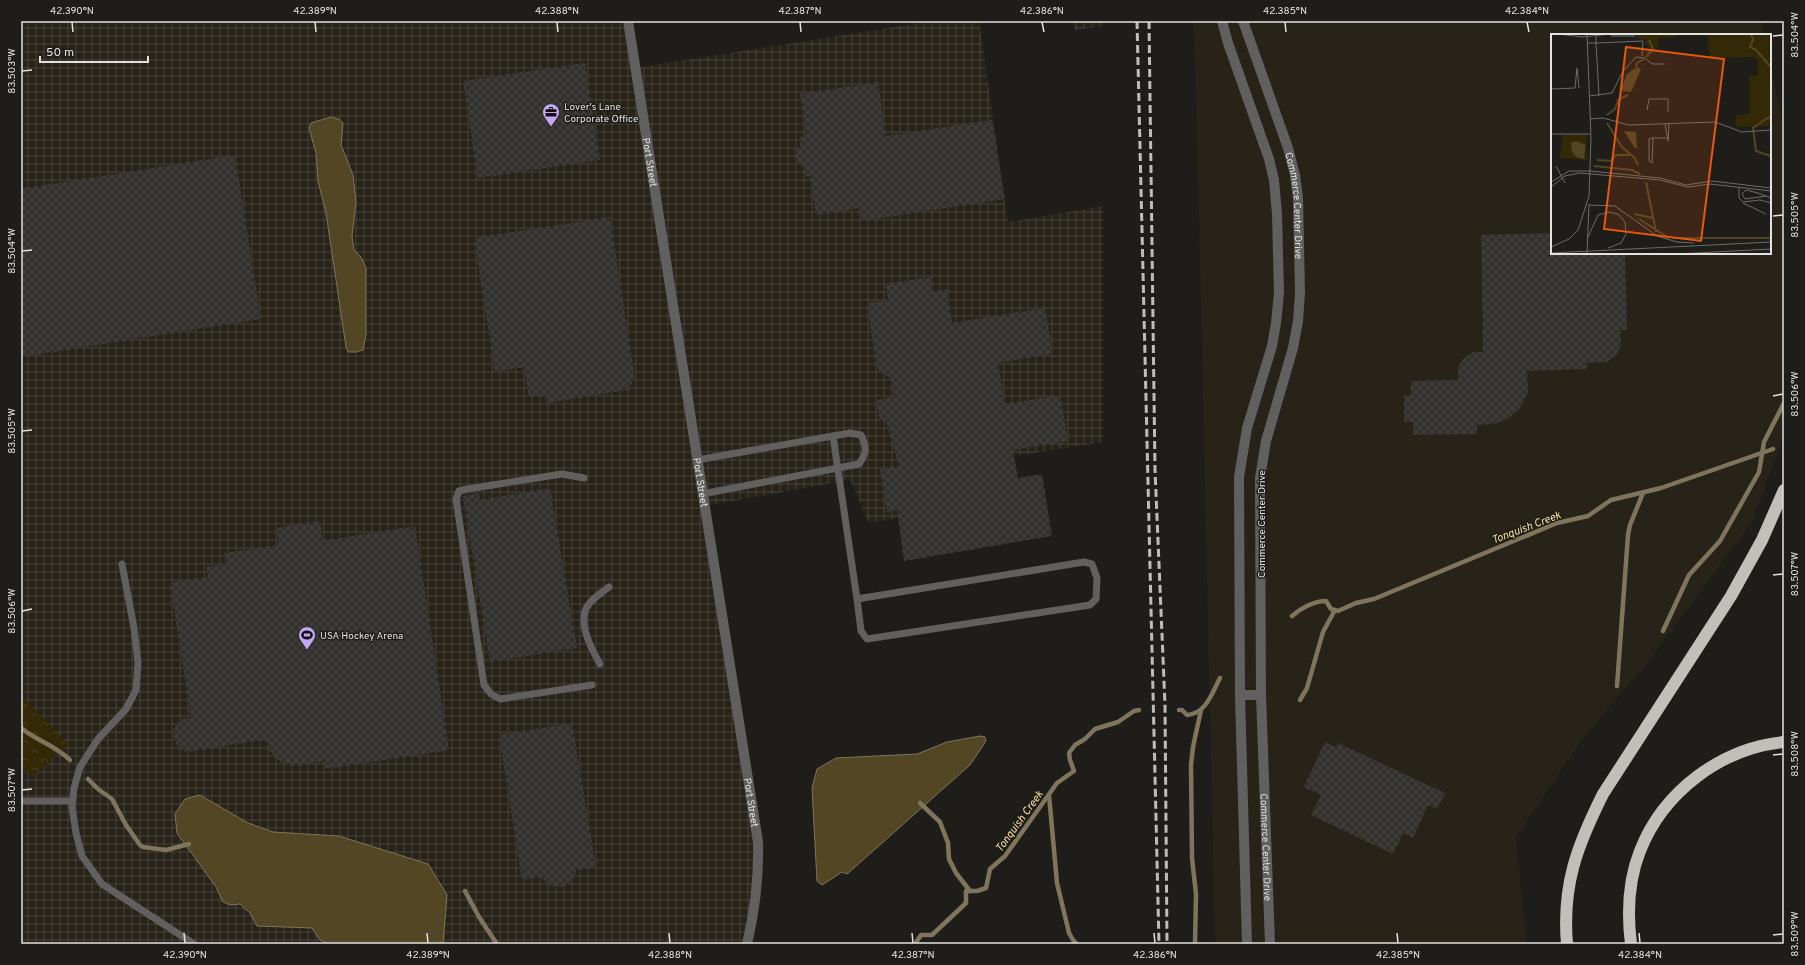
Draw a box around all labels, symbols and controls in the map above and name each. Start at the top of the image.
text: 42.390°N [50,5,94,18]
text: 42.389°N [293,5,337,18]
text: 42.388°N [535,5,579,18]
text: 42.387°N [778,5,822,18]
text: 42.386°N [1020,5,1064,18]
text: 42.385°N [1263,5,1307,18]
text: 42.384°N [1505,5,1549,18]
text: 83.504°W [1789,12,1802,58]
inset map [1551,34,1771,254]
scale bar [40,38,148,64]
text: 50 m [46,45,74,61]
text: 83.503°W [6,48,19,94]
place label: Lover's Lane Corporate Office [564,101,638,126]
office icon: Lover's Lane Corporate Office [541,102,561,127]
street label: Port Street [639,137,659,188]
street label: Commerce Center Drive [1281,151,1304,259]
text: 83.505°W [1789,192,1802,238]
text: 83.504°W [6,228,19,274]
text: 83.506°W [1789,371,1802,417]
text: 83.505°W [6,408,19,454]
street label: Port Street [689,457,710,508]
street label: Commerce Center Drive [1256,470,1269,578]
water label: Tonquish Creek [1490,508,1563,548]
text: 83.507°W [1789,552,1802,596]
text: 83.506°W [6,588,19,634]
sports icon: USA Hockey Arena [297,625,317,650]
place label: USA Hockey Arena [320,630,403,643]
text: 83.508°W [1789,731,1802,777]
text: 83.507°W [6,768,19,812]
street label: Port Street [740,777,761,828]
water label: Tonquish Creek [993,788,1047,855]
street label: Commerce Center Drive [1257,793,1273,901]
text: 83.509°W [1789,911,1802,957]
text: 42.390°N [163,949,207,962]
text: 42.389°N [406,949,450,962]
text: 42.388°N [648,949,692,962]
text: 42.387°N [891,949,935,962]
text: 42.386°N [1133,949,1177,962]
text: 42.385°N [1376,949,1420,962]
text: 42.384°N [1618,949,1662,962]

